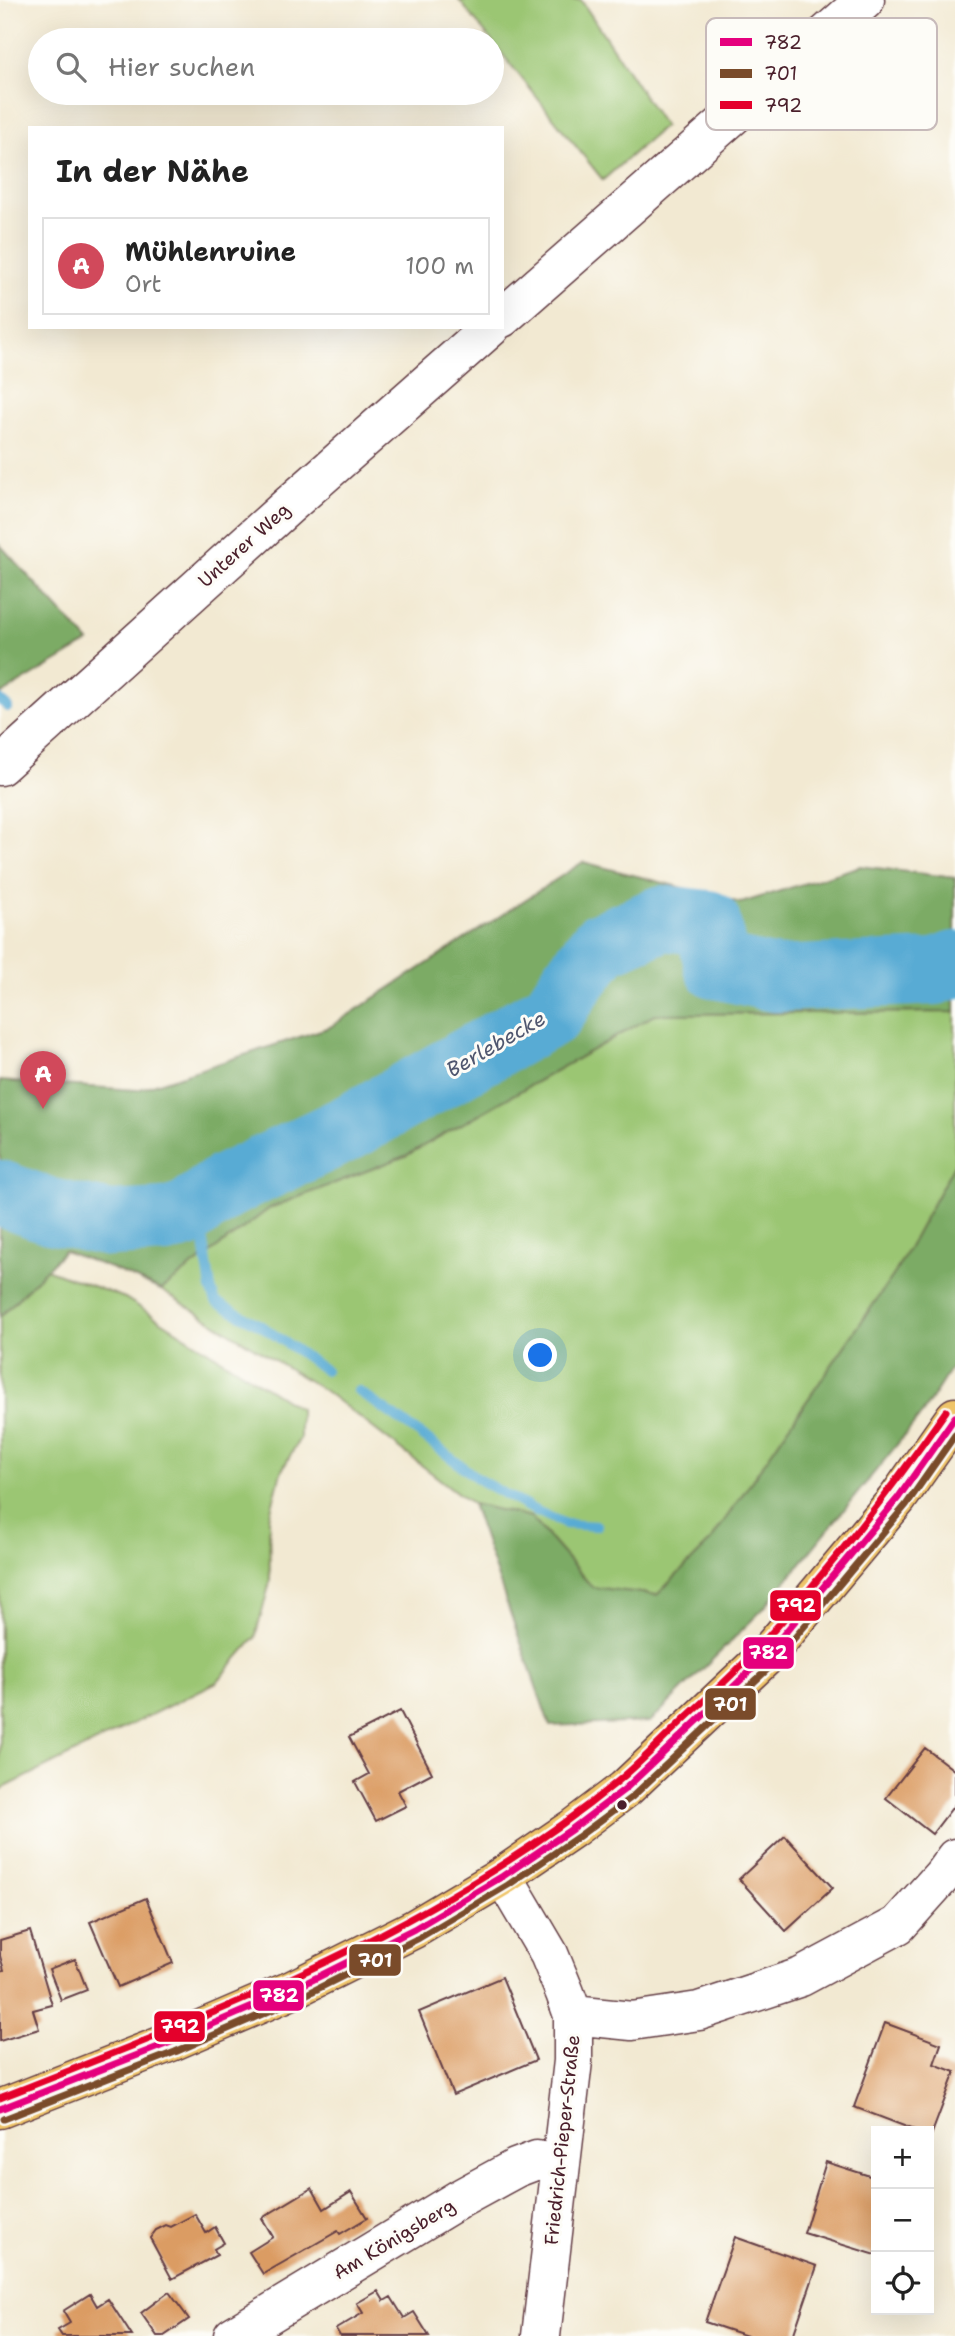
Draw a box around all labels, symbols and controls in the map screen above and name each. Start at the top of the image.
legend [706,18,937,130]
search box [28,28,504,105]
text: 782 [764,30,802,55]
icon: search [52,48,90,86]
text: Hier suchen [108,49,255,84]
text: 701 [764,61,798,86]
text: 792 [764,93,802,118]
text: In der Nähe [56,151,249,192]
text: Mühlenruine [125,234,296,269]
text: A [72,251,90,281]
text: 100 m [405,251,474,281]
text: Ort [125,269,162,299]
street label: Unterer Weg [193,497,295,593]
water label: Berlebecke [441,1004,551,1084]
pin: A [20,1051,66,1109]
your location [523,1338,557,1372]
line badge: 792 [769,1589,822,1622]
text: 792 [776,1593,816,1618]
line badge: 782 [742,1636,795,1670]
text: 782 [748,1640,788,1665]
line badge: 701 [704,1687,757,1721]
text: 701 [713,1692,747,1717]
unlabelled marker [615,1798,629,1812]
line badge: 701 [348,1943,402,1977]
text: 701 [358,1948,392,1973]
line badge: 782 [252,1979,305,2012]
text: 782 [259,1983,299,2008]
line badge: 792 [153,2010,206,2043]
text: 792 [160,2014,200,2039]
street label: Friedrich-Pieper-Straße [539,2034,585,2246]
map controls [871,2126,934,2315]
button: + [871,2126,934,2189]
button: − [871,2189,934,2252]
street label: Am Königsberg [328,2193,460,2285]
button: locate [871,2252,934,2315]

